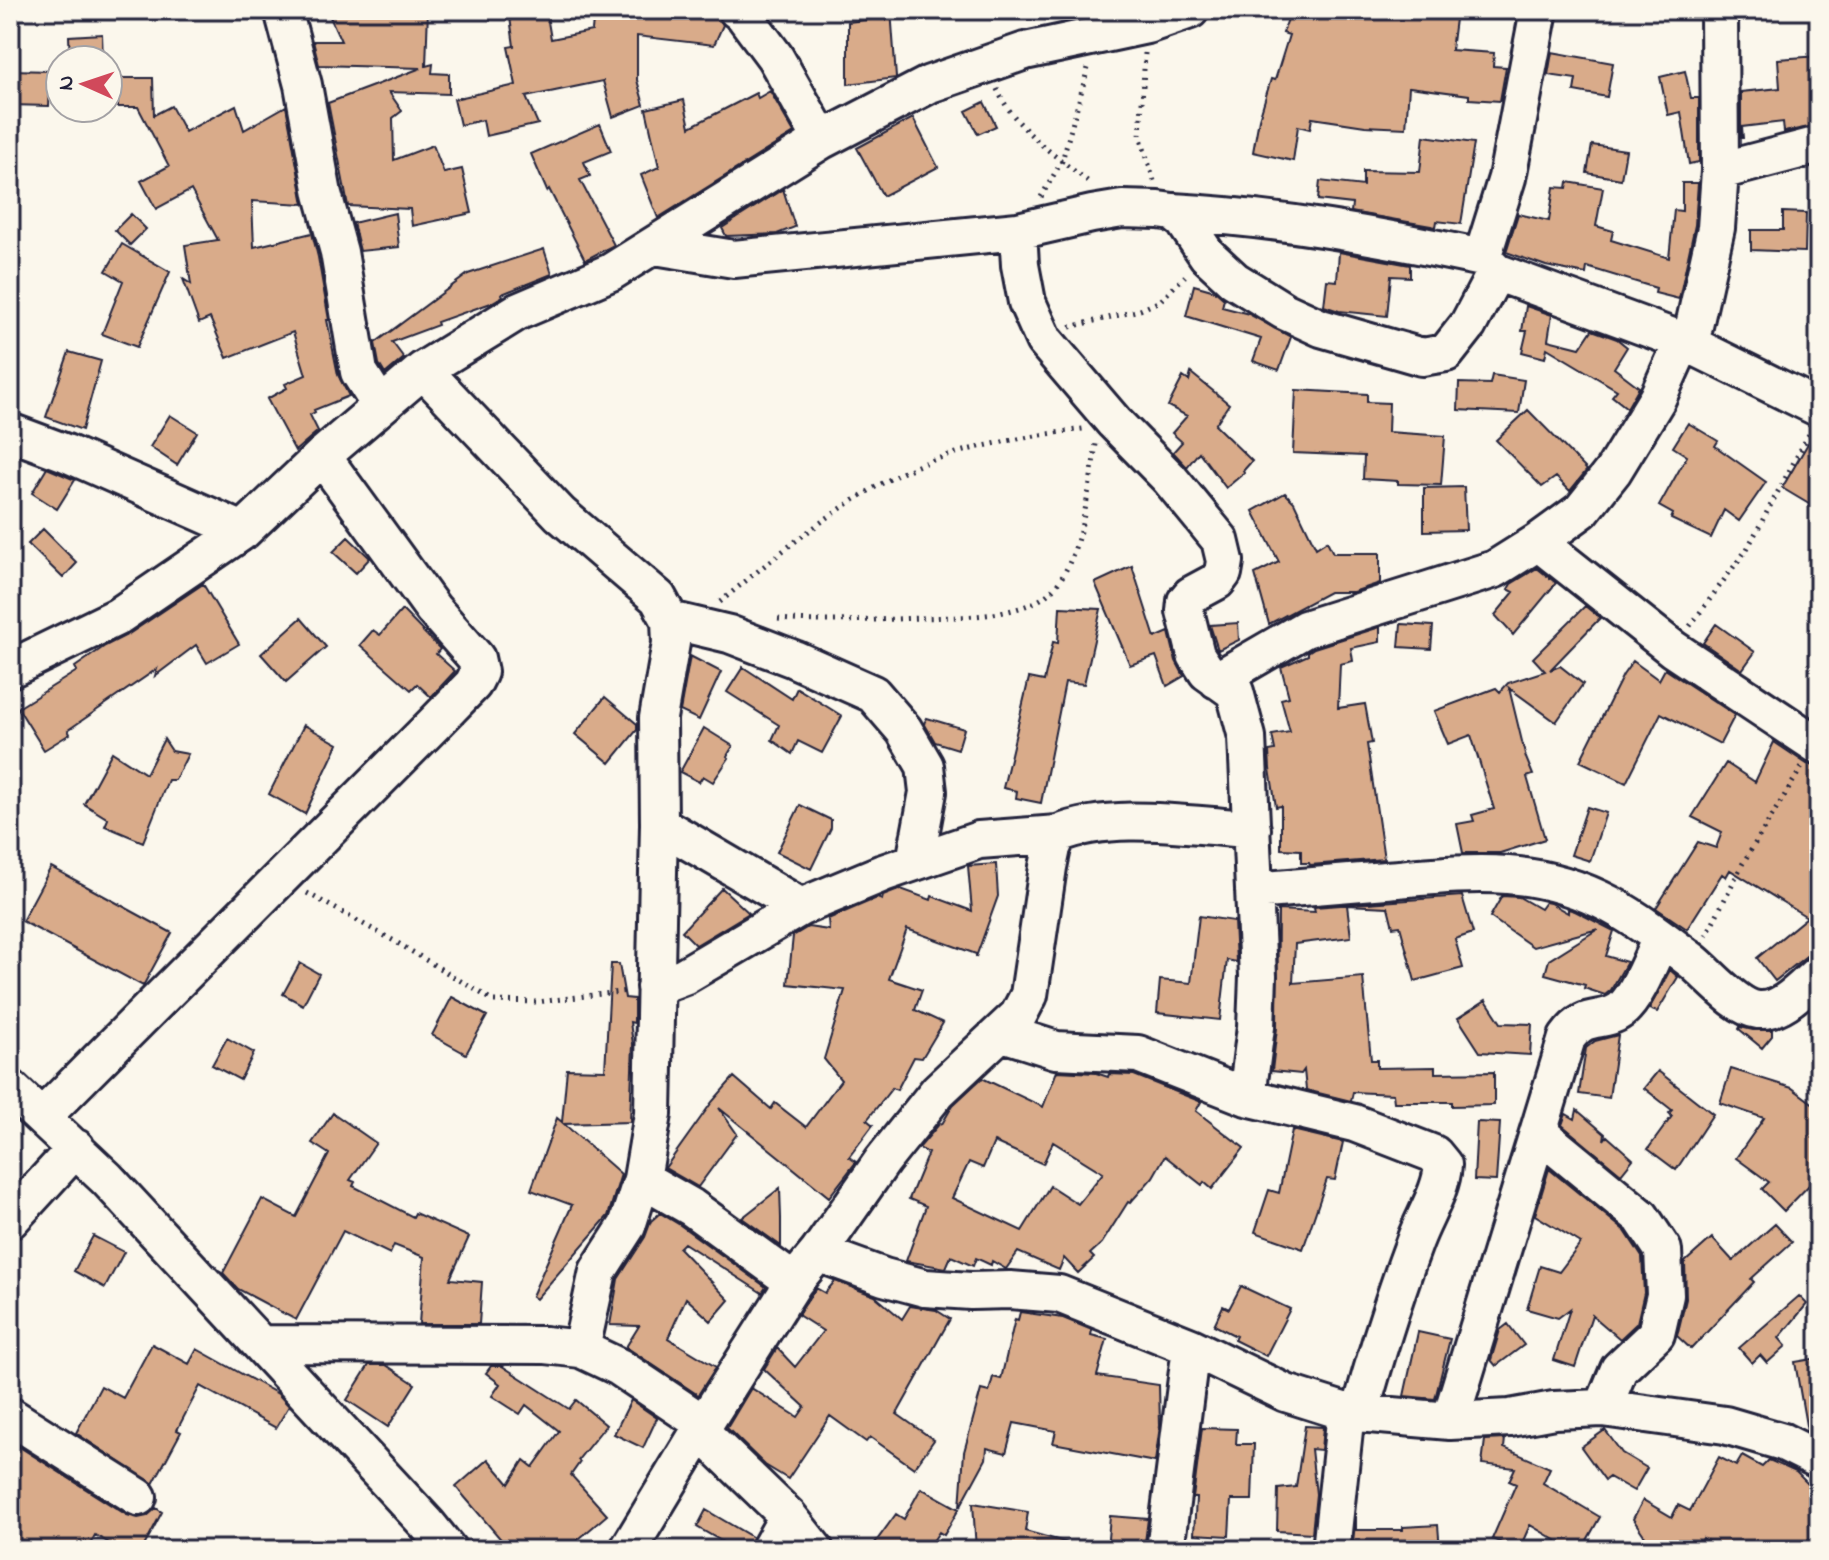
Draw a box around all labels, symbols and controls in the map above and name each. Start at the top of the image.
north arrow [44,44,124,124]
text: N [51,75,83,91]

